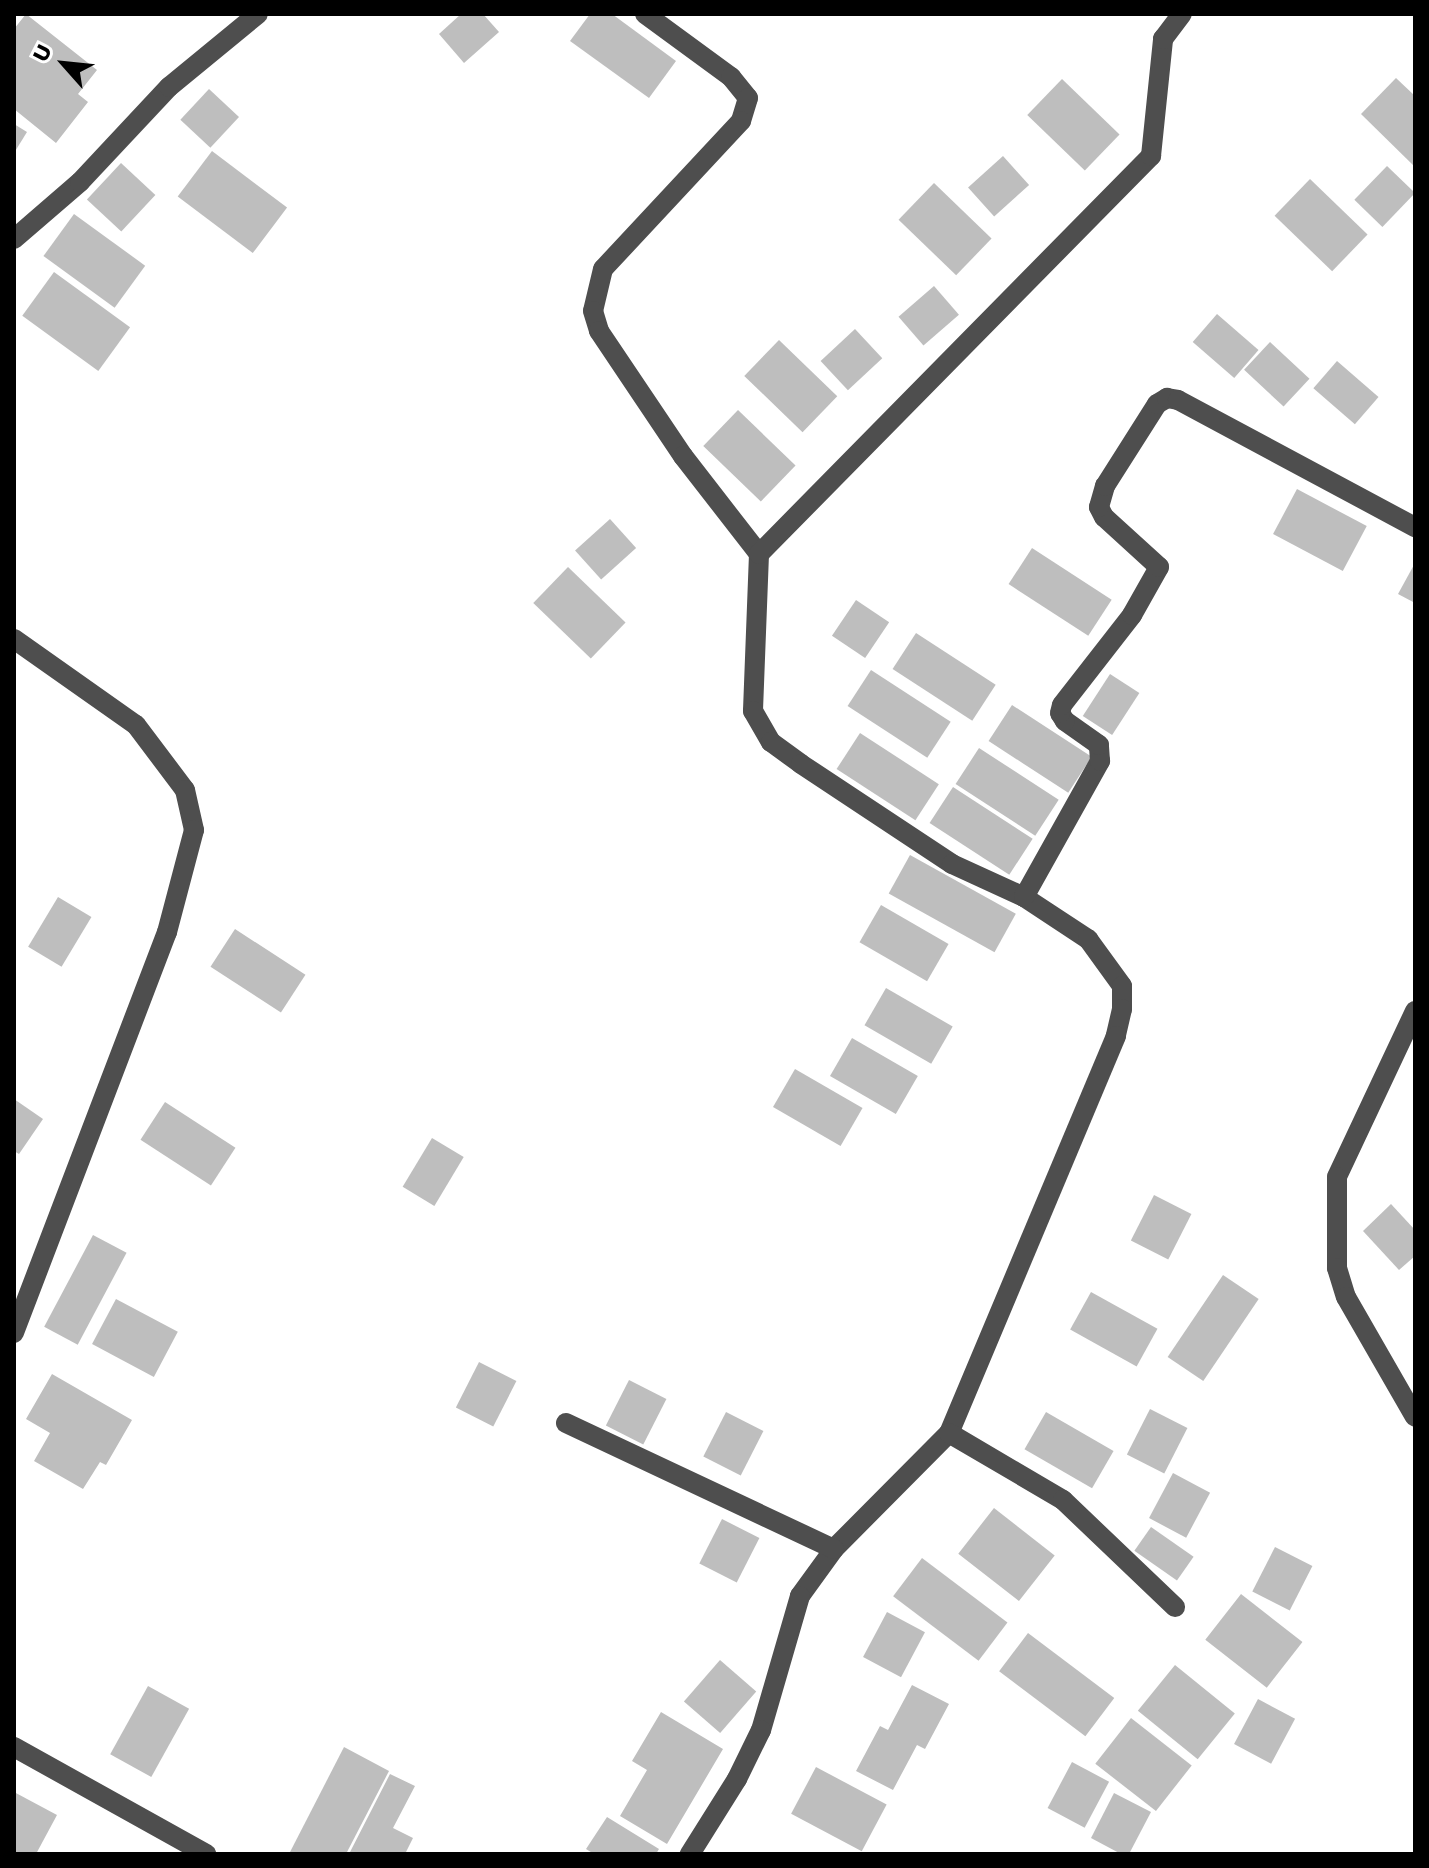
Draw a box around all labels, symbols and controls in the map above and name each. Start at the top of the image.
north arrow [24,24,104,104]
text: U [27,40,57,66]

